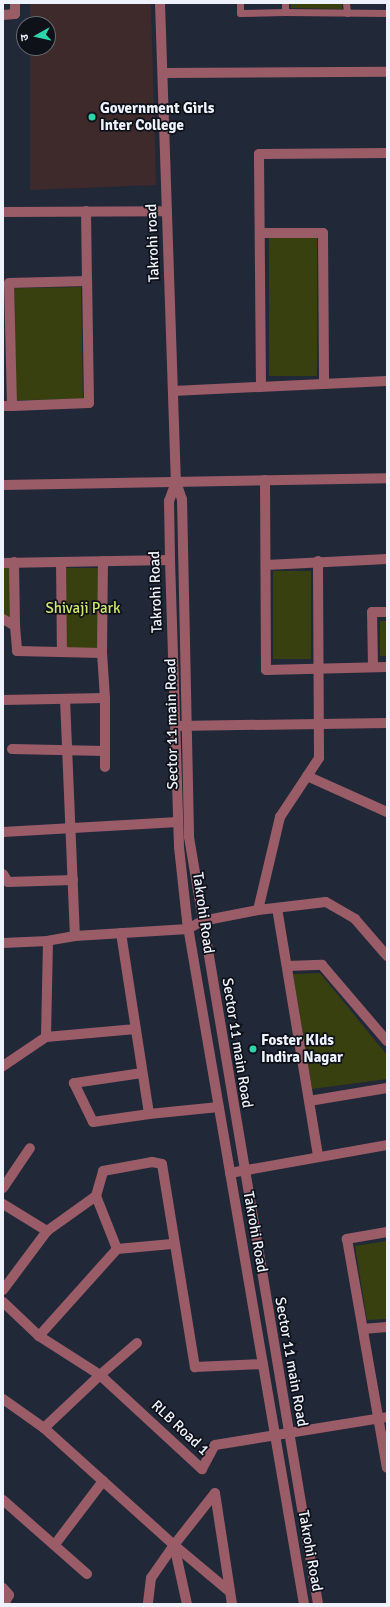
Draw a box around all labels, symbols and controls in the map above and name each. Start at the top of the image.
north arrow [16,16,56,56]
text: उ [18,34,31,42]
place label: Government Girls Inter College [100,99,214,134]
marker: Government Girls Inter College [87,112,97,122]
street label: Takrohi road [143,203,163,283]
street label: Takrohi Road [146,551,166,633]
park label: Shivaji Park [45,600,121,618]
street label: Sector 11 main Road [162,658,182,790]
street label: Takrohi Road [188,871,218,955]
street label: Sector 11 main Road [218,977,256,1109]
place label: Foster KIds Indira Nagar [261,1031,343,1066]
marker: Foster KIds Indira Nagar [248,1044,258,1054]
street label: Takrohi Road [239,1190,271,1274]
street label: Sector 11 main Road [271,1296,311,1428]
street label: RLB Road 1 [147,1397,213,1459]
street label: Takrohi Road [294,1509,326,1593]

